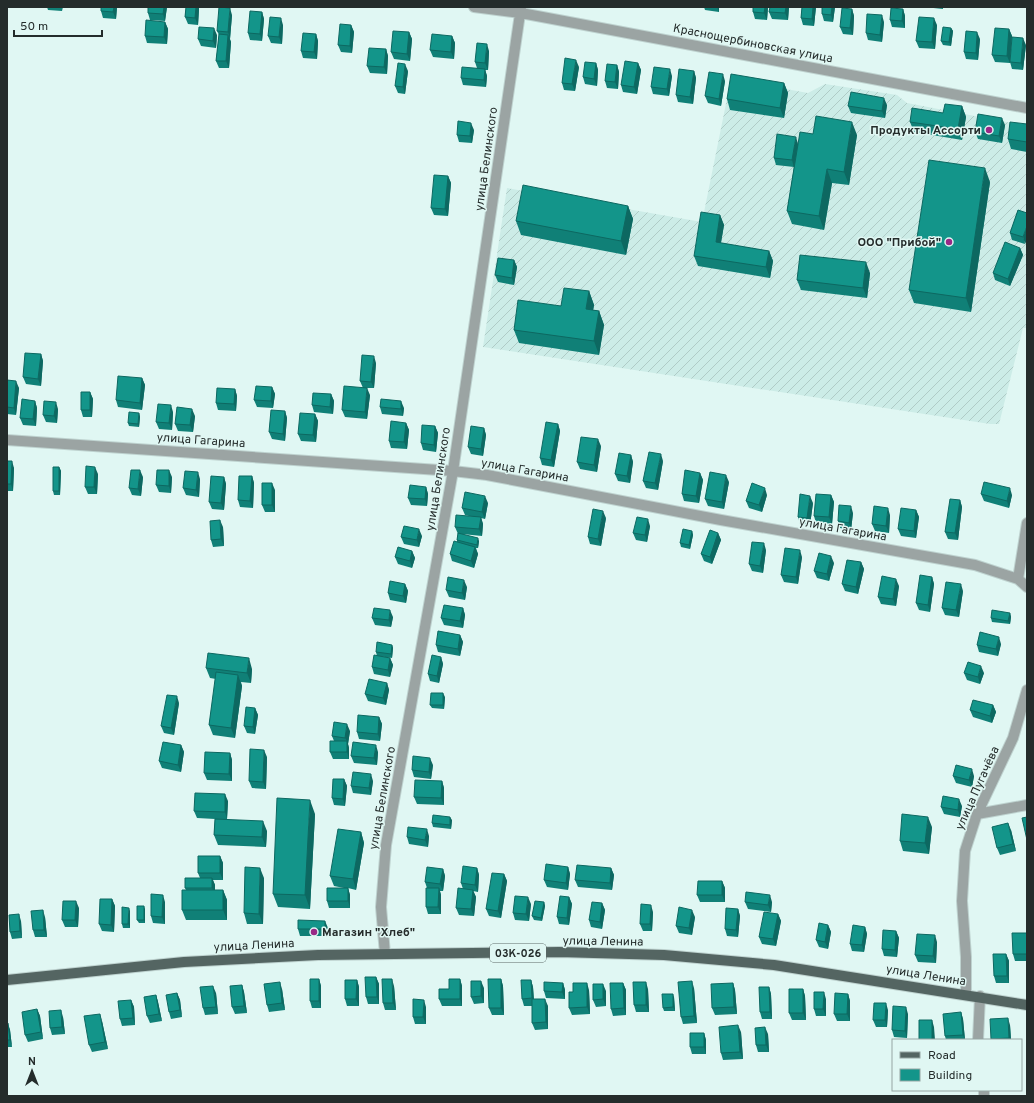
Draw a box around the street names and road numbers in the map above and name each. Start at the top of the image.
street label: Краснощербиновская улица [671,21,834,67]
street label: улица Белинского [472,106,502,212]
street label: улица Белинского [423,426,455,532]
street label: улица Гагарина [156,430,246,452]
street label: улица Гагарина [480,455,570,487]
street label: улица Гагарина [798,514,888,546]
street label: улица Пугачёва [952,744,1004,833]
street label: улица Белинского [366,745,400,851]
street label: улица Ленина [562,933,644,951]
street label: улица Ленина [213,936,295,956]
road number: 03К-026 [490,944,546,962]
street label: улица Ленина [885,962,967,990]

